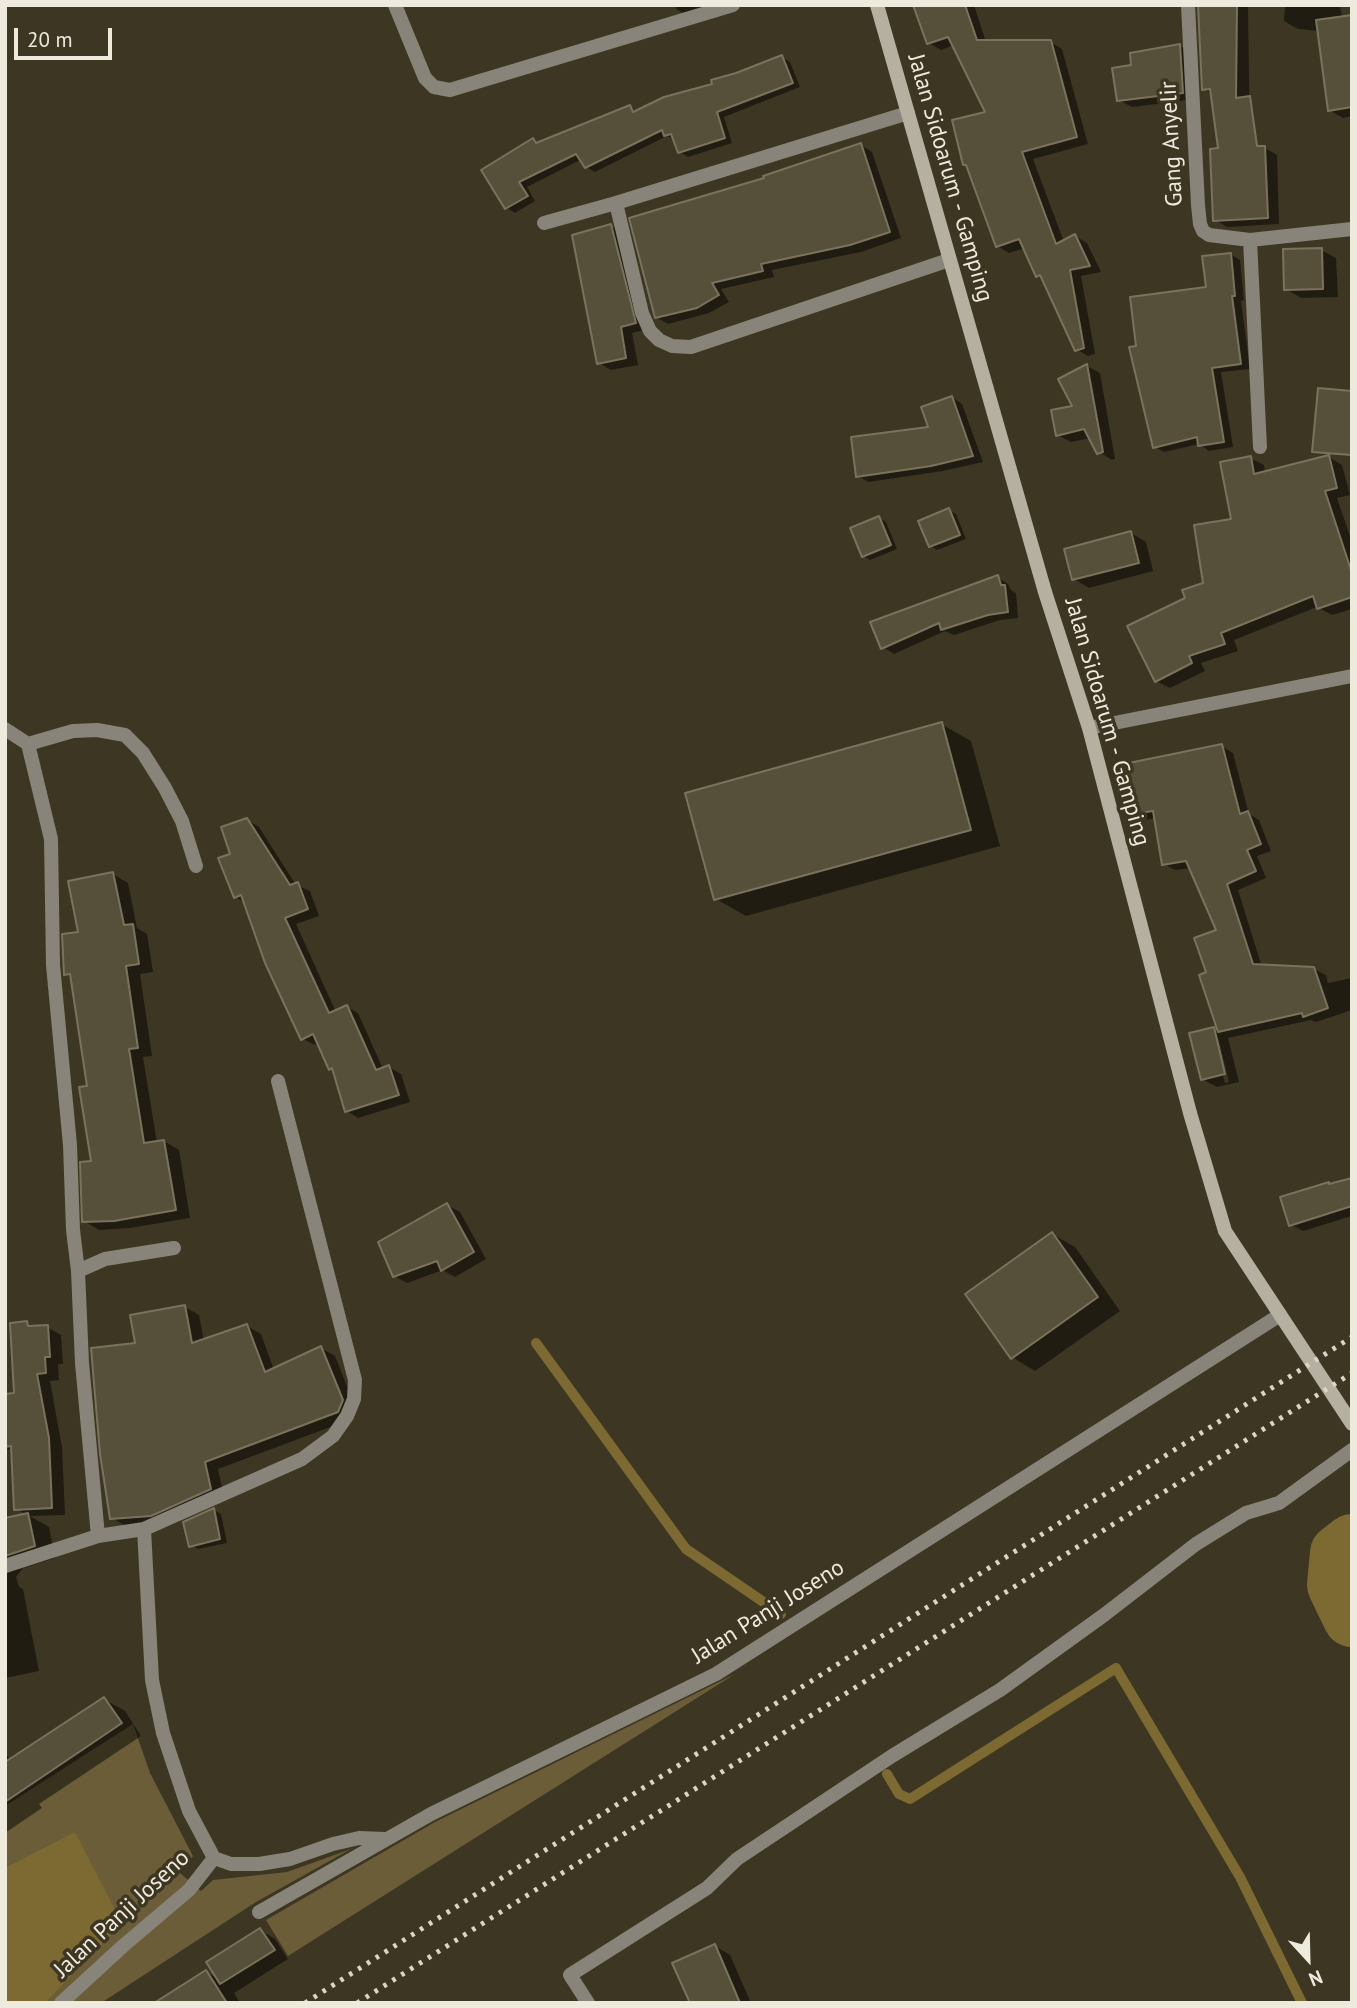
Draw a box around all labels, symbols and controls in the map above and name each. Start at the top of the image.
scale bar [18,14,116,58]
text: 20 m [27,26,73,53]
street label: Jalan Sidoarum - Gamping [901,51,999,305]
street label: Gang Anyelir [1155,81,1189,207]
street label: Jalan Sidoarum - Gamping [1058,595,1156,849]
street label: Jalan Panji Joseno [687,1554,849,1670]
street label: Jalan Panji Joseno [49,1844,195,1984]
north arrow [1273,1924,1343,1994]
text: N [1306,1965,1326,1992]

